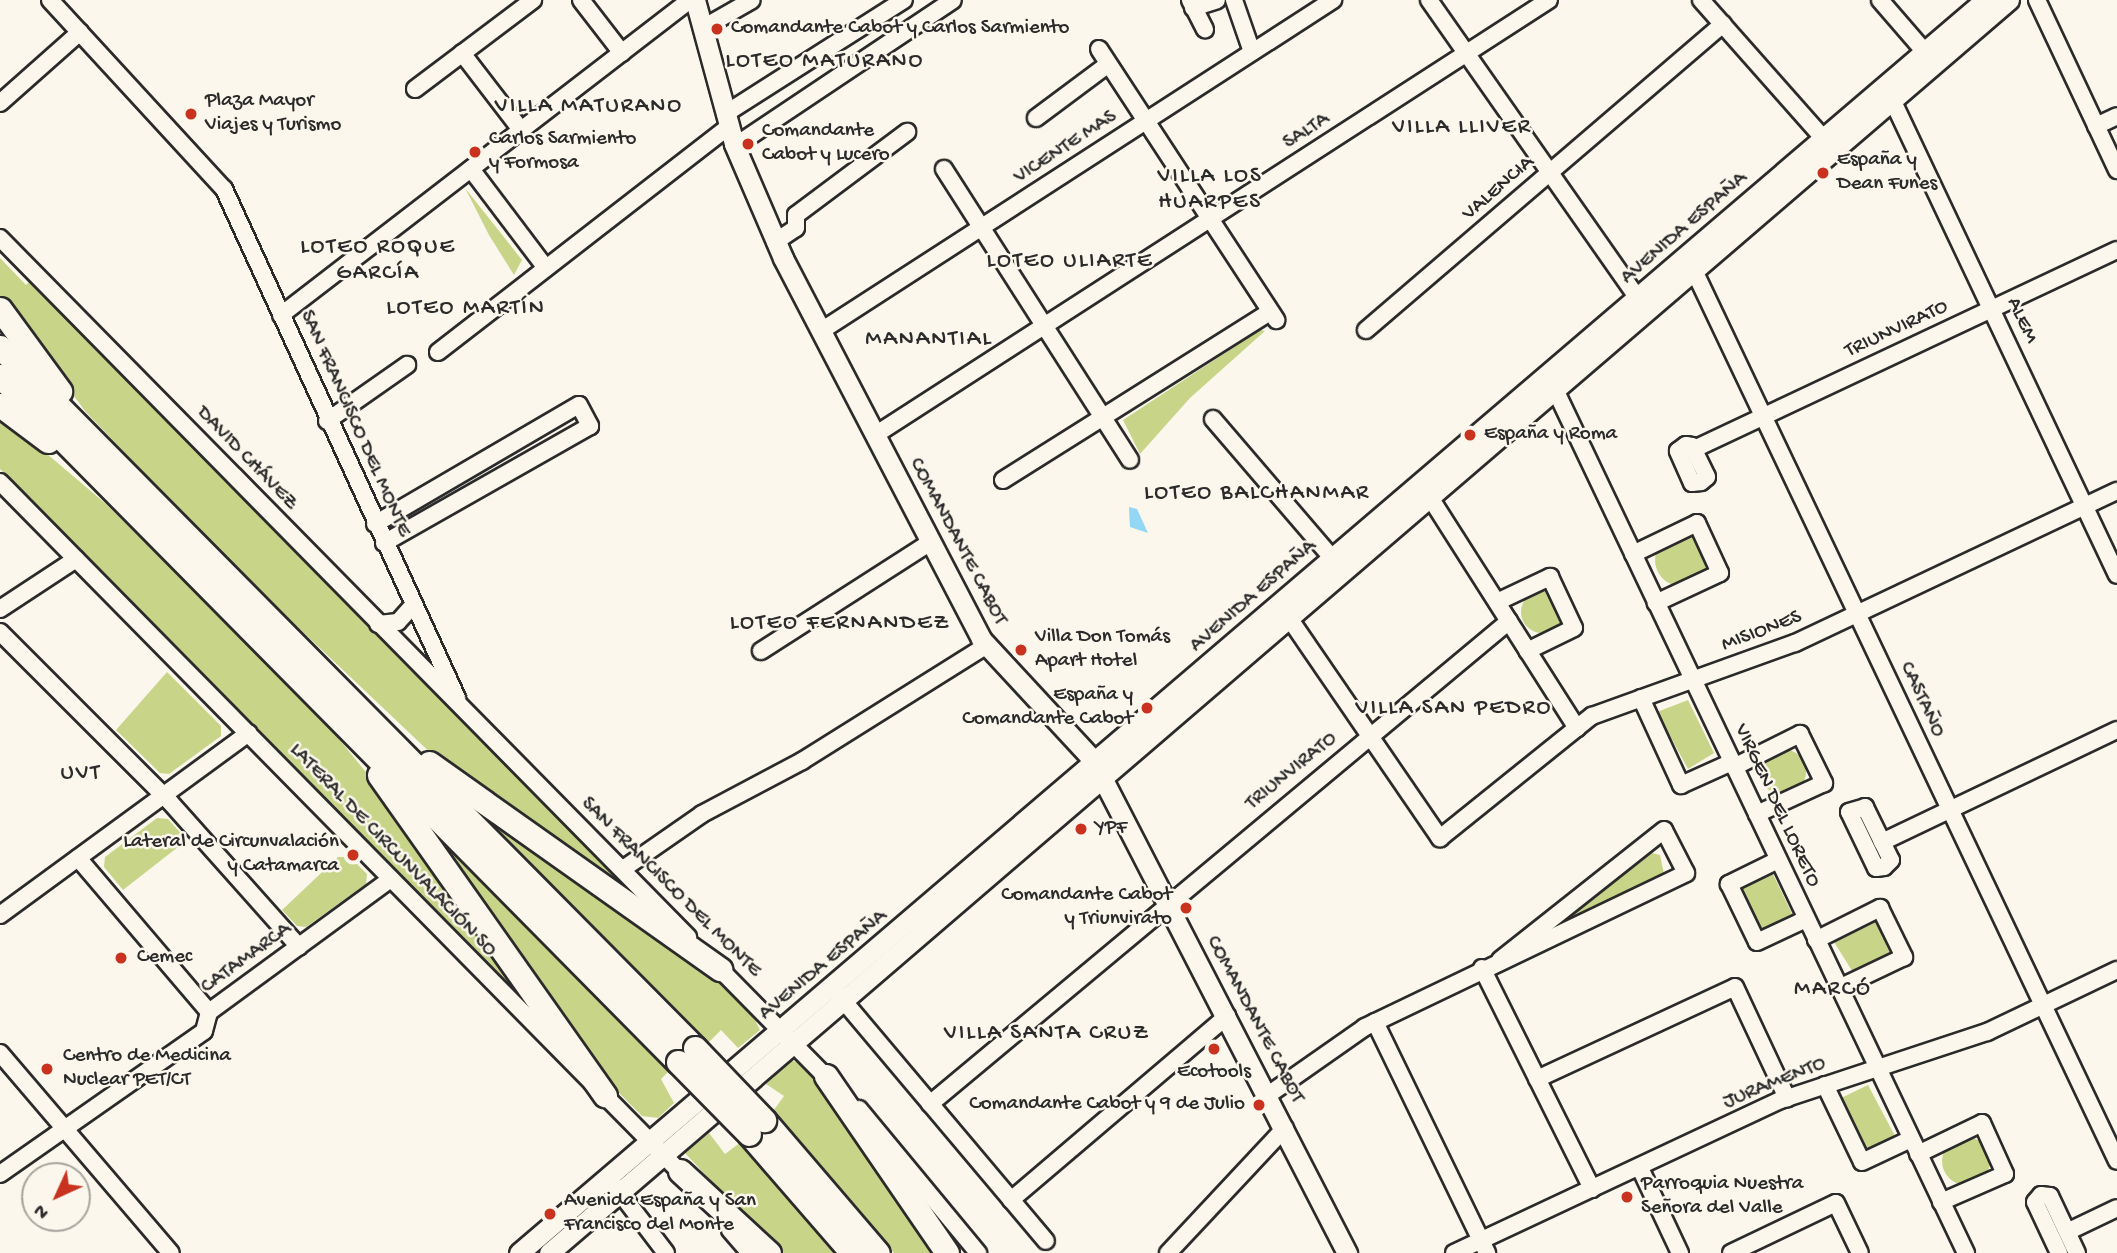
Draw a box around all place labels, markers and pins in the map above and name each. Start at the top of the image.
place label: Comandante Cabot y Carlos Sarmiento [731,16,1069,42]
marker: Comandante Cabot y Carlos Sarmiento [709,21,725,37]
place label: Plaza Mayor Viajes y Turismo [205,89,341,139]
marker: Plaza Mayor Viajes y Turismo [183,106,199,122]
place label: Comandante Cabot y Lucero [762,119,890,169]
place label: Carlos Sarmiento y Formosa [489,127,636,177]
marker: Comandante Cabot y Lucero [740,136,756,152]
marker: Carlos Sarmiento y Formosa [467,144,483,160]
place label: España y Dean Funes [1837,148,1937,198]
marker: España y Dean Funes [1815,165,1831,181]
place label: España y Roma [1484,422,1617,448]
marker: España y Roma [1462,427,1478,443]
place label: Villa Don Tomás Apart Hotel [1035,625,1170,675]
marker: Villa Don Tomás Apart Hotel [1013,642,1029,658]
place label: España y Comandante Cabot [962,683,1133,733]
marker: España y Comandante Cabot [1139,700,1155,716]
place label: YPF [1095,816,1127,842]
marker: YPF [1073,821,1089,837]
place label: Lateral de Circunvalación y Catamarca [123,830,339,880]
marker: Lateral de Circunvalación y Catamarca [345,847,361,863]
place label: Comandante Cabot y Triunvirato [1001,883,1172,933]
marker: Comandante Cabot y Triunvirato [1178,900,1194,916]
place label: Cemec [137,945,192,971]
marker: Cemec [111,948,131,968]
marker: Ecotools [1206,1041,1222,1057]
place label: Centro de Medicina Nuclear PET/CT [63,1044,231,1094]
marker: Centro de Medicina Nuclear PET/CT [37,1059,57,1079]
place label: Ecotools [1177,1060,1251,1086]
place label: Comandante Cabot y 9 de Julio [969,1092,1245,1118]
marker: Comandante Cabot y 9 de Julio [1251,1097,1267,1113]
place label: Parroquia Nuestra Señora del Valle [1641,1172,1803,1222]
place label: Avenida España y San Francisco del Monte [564,1189,756,1239]
marker: Parroquia Nuestra Señora del Valle [1619,1189,1635,1205]
marker: Avenida España y San Francisco del Monte [542,1206,558,1222]

